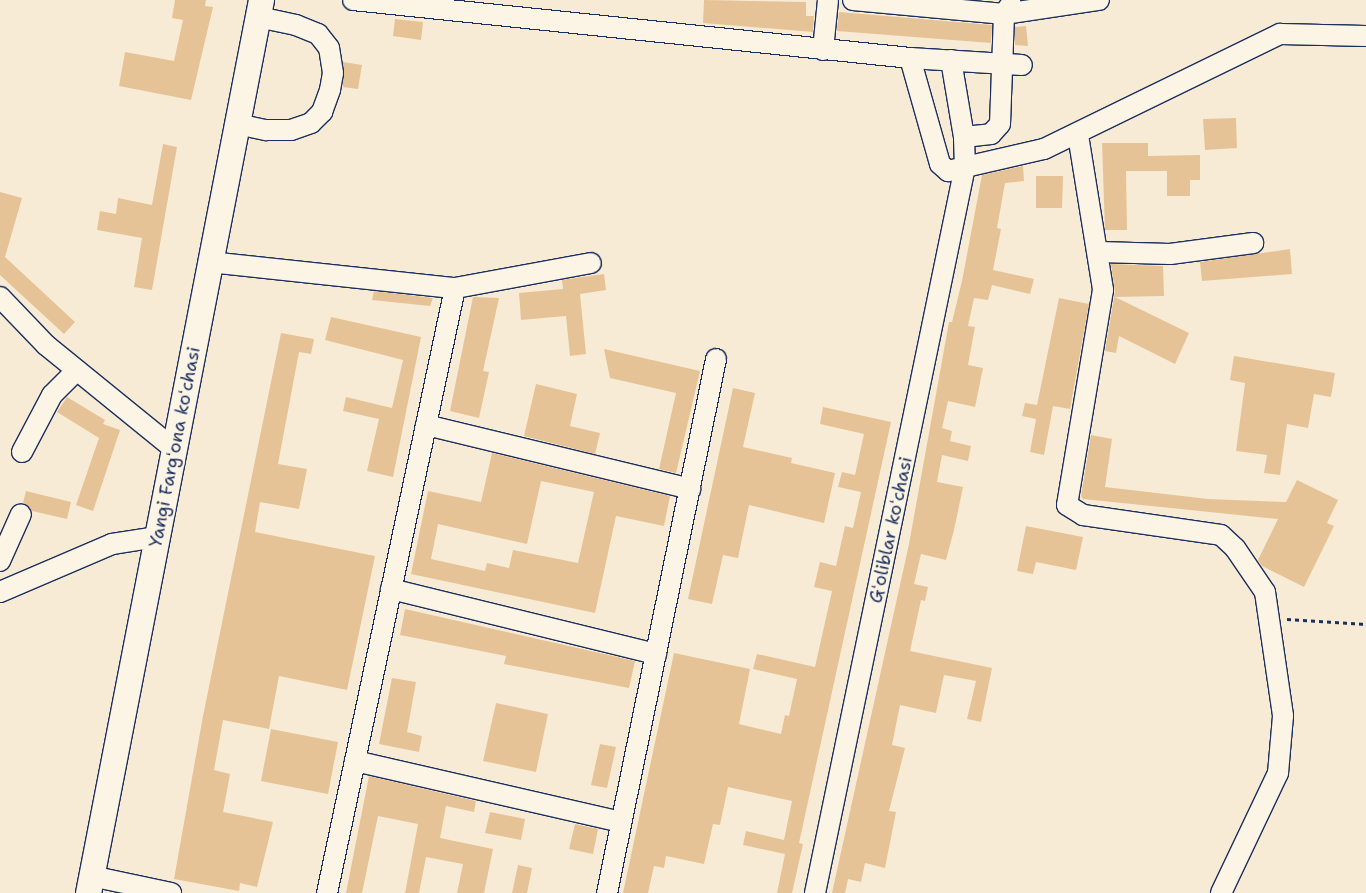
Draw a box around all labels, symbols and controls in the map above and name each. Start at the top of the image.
street label: Yangi Fargʻona koʻchasi [145,345,205,549]
street label: Gʻoliblar koʻchasi [865,455,917,605]

